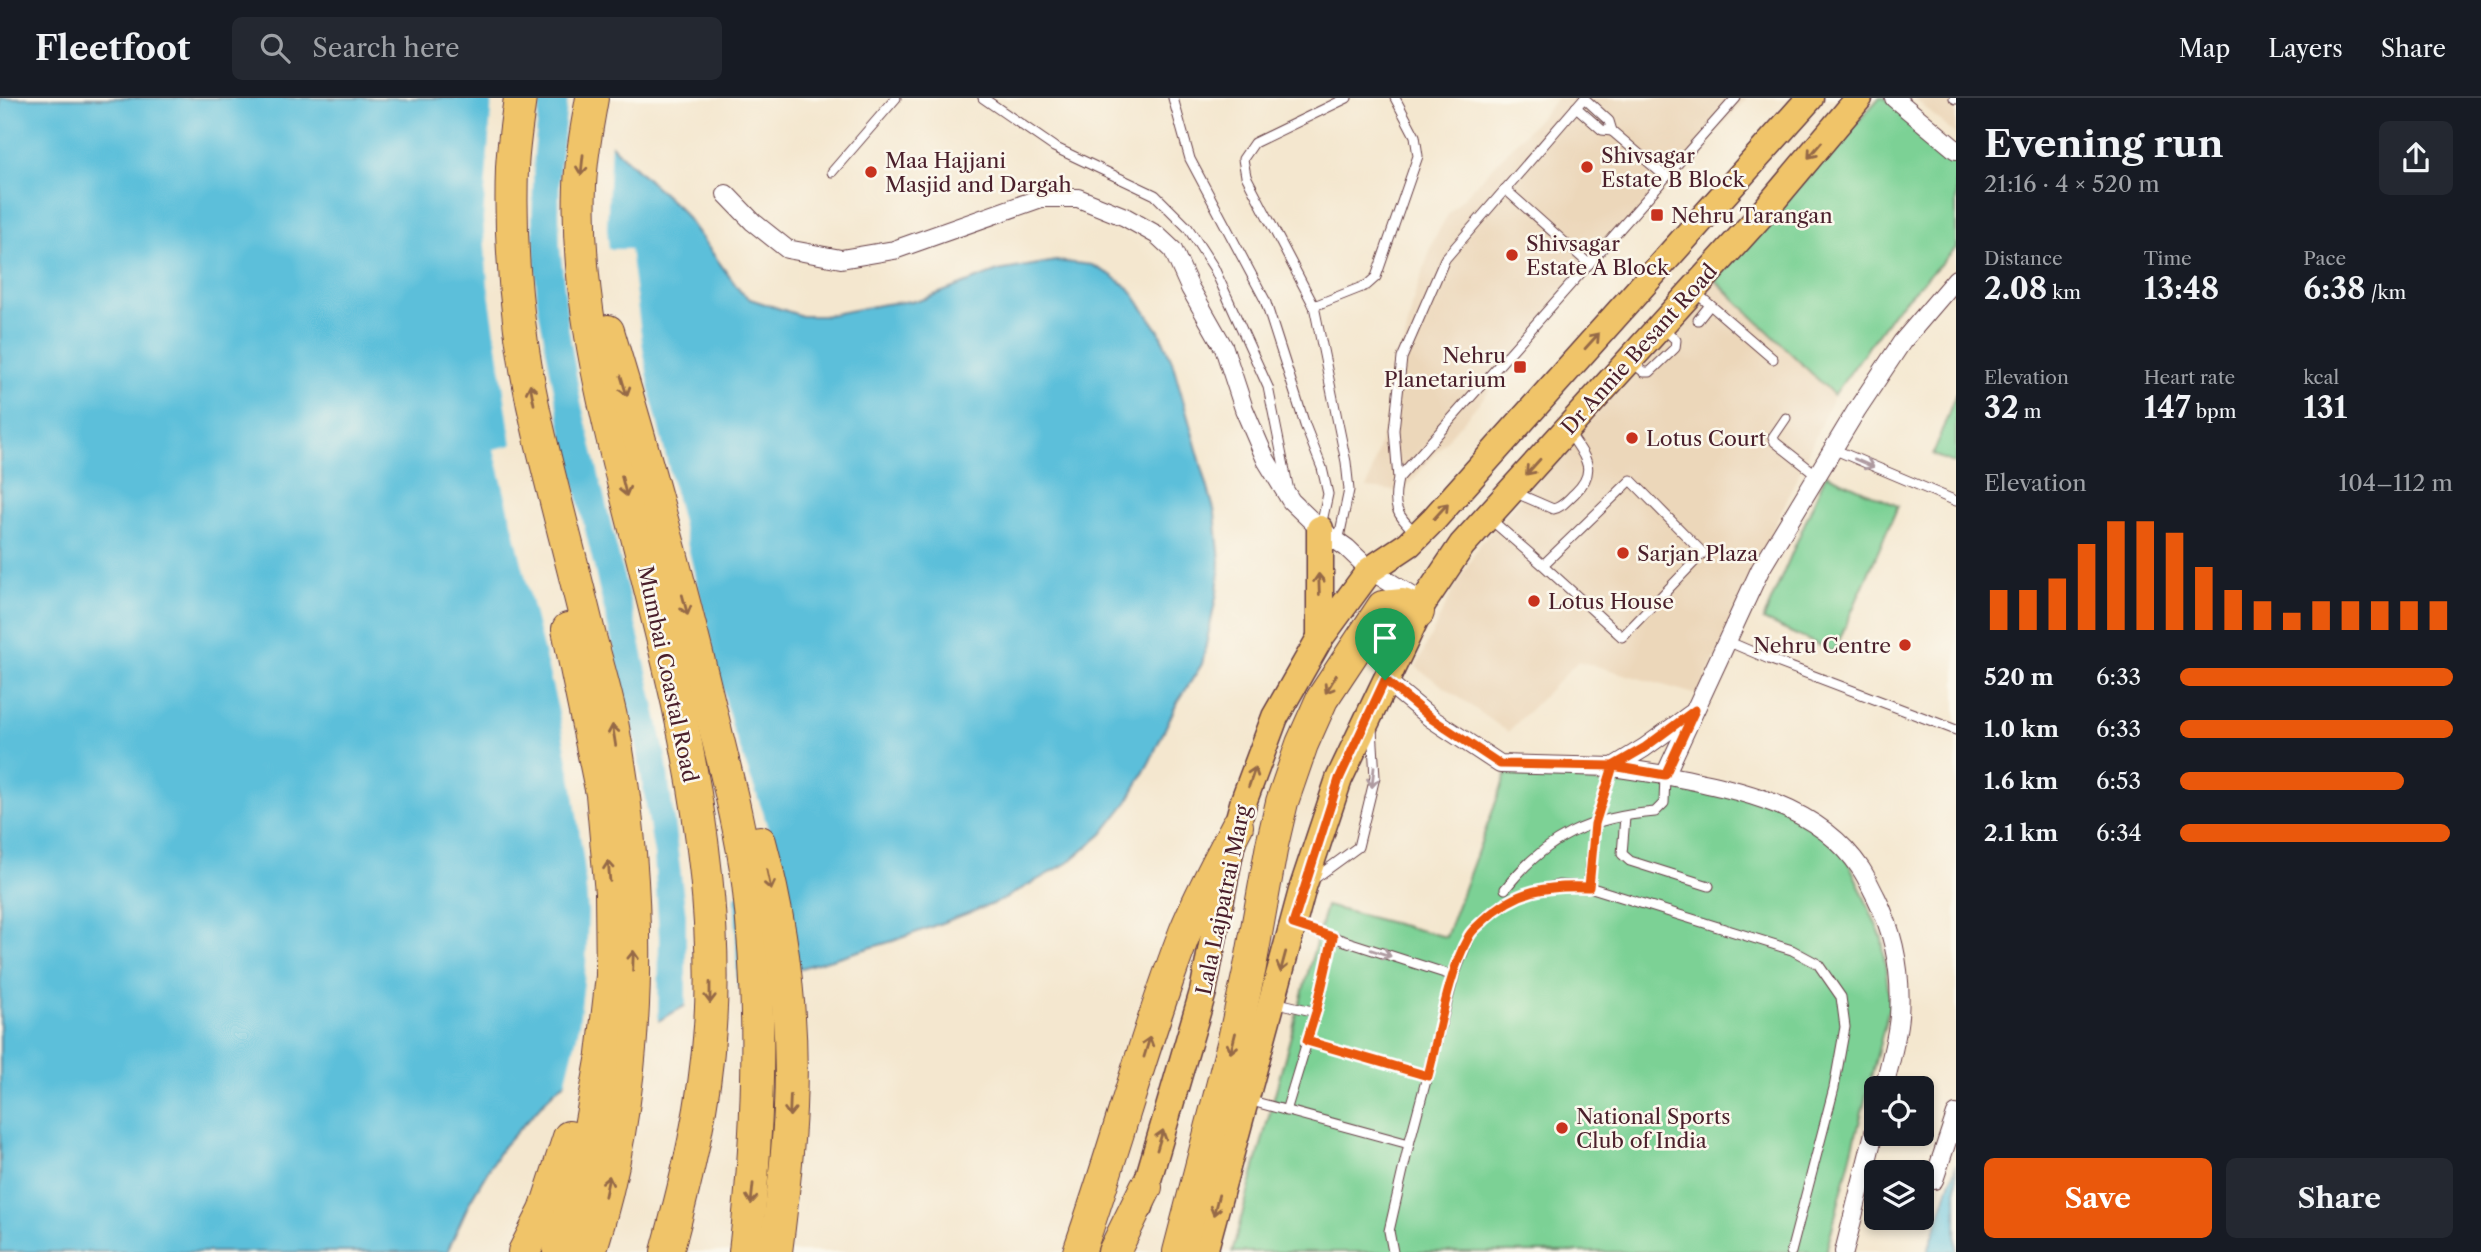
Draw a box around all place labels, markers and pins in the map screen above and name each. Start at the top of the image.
place label: Shivsagar Estate B Block [1601,143,1746,192]
place label: Maa Hajjani Masjid and Dargah [885,148,1072,197]
marker: Shivsagar Estate B Block [1579,159,1595,175]
marker: Maa Hajjani Masjid and Dargah [863,164,879,180]
place label: Nehru Tarangan [1671,203,1833,228]
marker: Nehru Tarangan [1649,207,1665,223]
place label: Shivsagar Estate A Block [1526,231,1670,280]
marker: Shivsagar Estate A Block [1504,247,1520,263]
place label: Nehru Planetarium [1384,343,1506,392]
marker: Nehru Planetarium [1512,359,1528,375]
place label: Lotus Court [1646,426,1767,451]
marker: Lotus Court [1624,430,1640,446]
place label: Sarjan Plaza [1637,541,1759,566]
marker: Sarjan Plaza [1615,545,1631,561]
place label: Lotus House [1548,589,1674,614]
marker: Lotus House [1526,593,1542,609]
pin [1355,608,1415,680]
place label: Nehru Centre [1753,633,1891,658]
marker: Nehru Centre [1897,637,1913,653]
place label: National Sports Club of India [1576,1104,1730,1153]
marker: National Sports Club of India [1554,1120,1570,1136]

